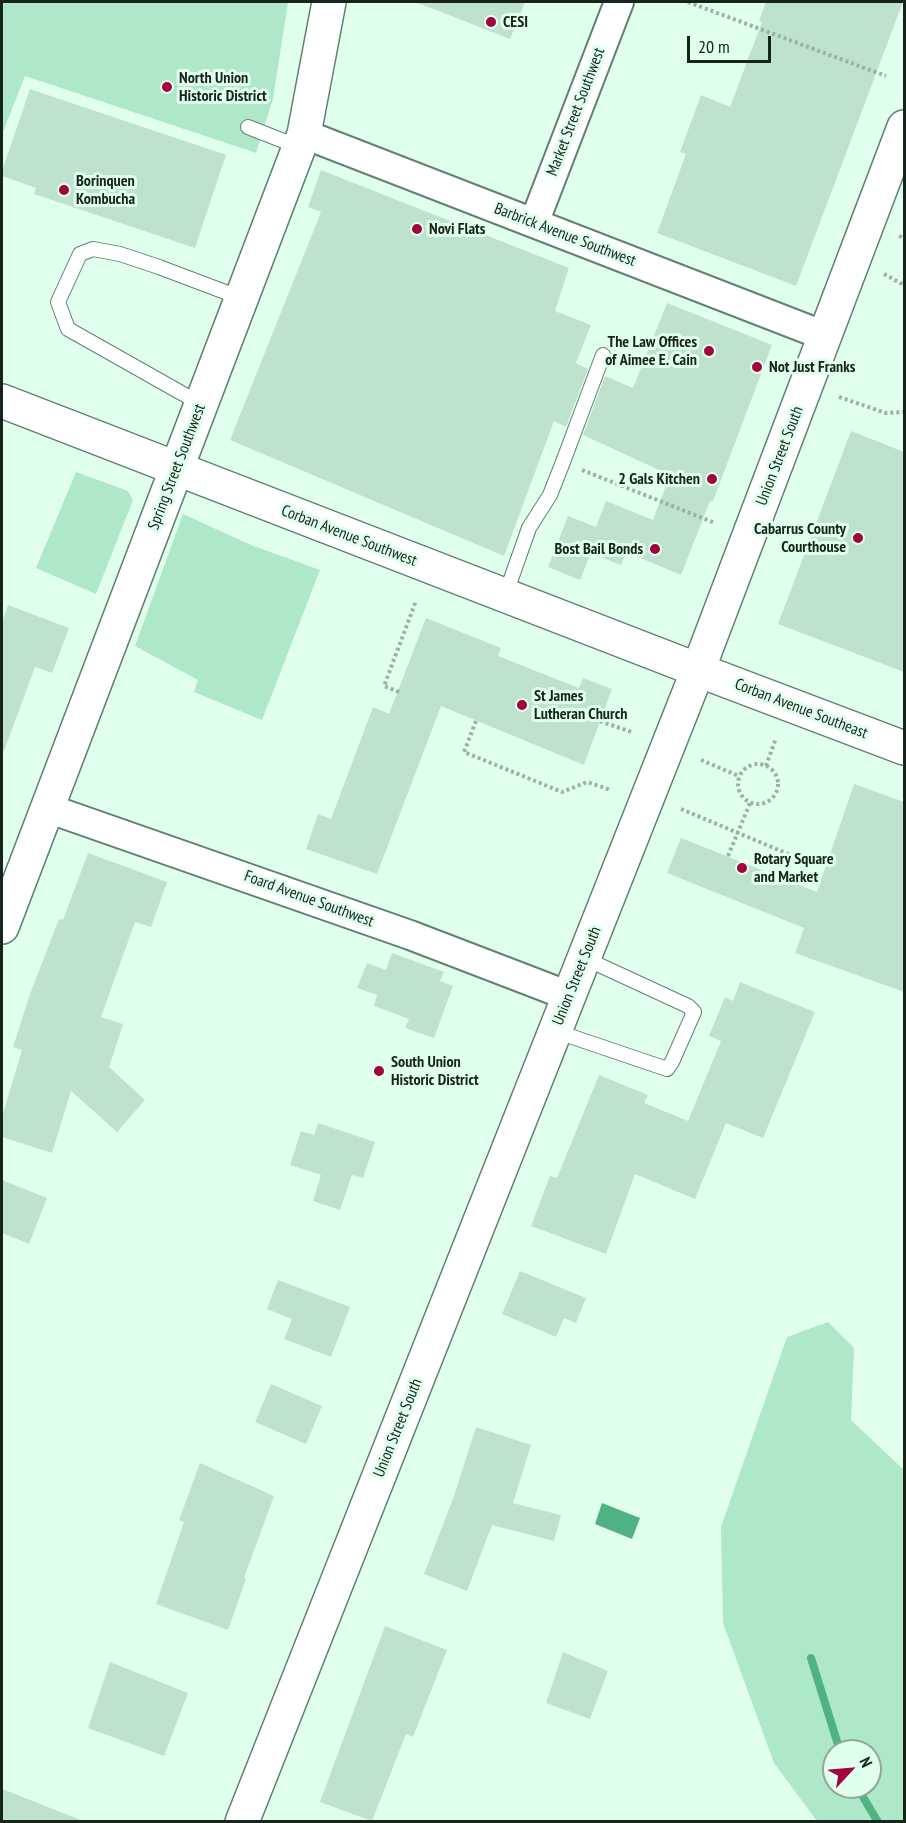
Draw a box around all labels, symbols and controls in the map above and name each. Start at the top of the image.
place label: CESI [503,12,528,32]
marker: CESI [484,15,498,29]
scale bar [690,24,774,62]
text: 20 m [698,35,730,58]
street label: Market Street Southwest [543,45,609,179]
place label: North Union Historic District [179,68,267,106]
marker: North Union Historic District [160,80,174,94]
place label: Borinquen Kombucha [76,171,135,209]
marker: Borinquen Kombucha [57,183,71,197]
street label: Barbrick Avenue Southwest [491,199,639,271]
place label: Novi Flats [429,219,485,239]
marker: Novi Flats [410,222,424,236]
place label: The Law Offices of Aimee E. Cain [605,332,697,370]
marker: The Law Offices of Aimee E. Cain [702,344,716,358]
place label: Not Just Franks [769,357,855,377]
marker: Not Just Franks [750,360,764,374]
street label: Spring Street Southwest [144,401,210,533]
street label: Union Street South [752,404,808,508]
place label: 2 Gals Kitchen [618,469,700,489]
marker: 2 Gals Kitchen [705,472,719,486]
street label: Corban Avenue Southwest [279,501,419,571]
place label: Cabarrus County Courthouse [754,519,846,557]
marker: Cabarrus County Courthouse [851,531,865,545]
place label: Bost Bail Bonds [554,539,643,559]
marker: Bost Bail Bonds [648,542,662,556]
street label: Corban Avenue Southeast [732,675,870,743]
place label: St James Lutheran Church [534,686,627,724]
marker: St James Lutheran Church [515,698,529,712]
place label: Rotary Square and Market [754,849,834,887]
marker: Rotary Square and Market [735,861,749,875]
street label: Foard Avenue Southwest [242,867,376,931]
street label: Union Street South [548,924,606,1028]
place label: South Union Historic District [391,1052,479,1090]
marker: South Union Historic District [372,1064,386,1078]
street label: Union Street South [369,1376,427,1480]
north arrow [822,1739,882,1799]
text: N [855,1754,877,1770]

